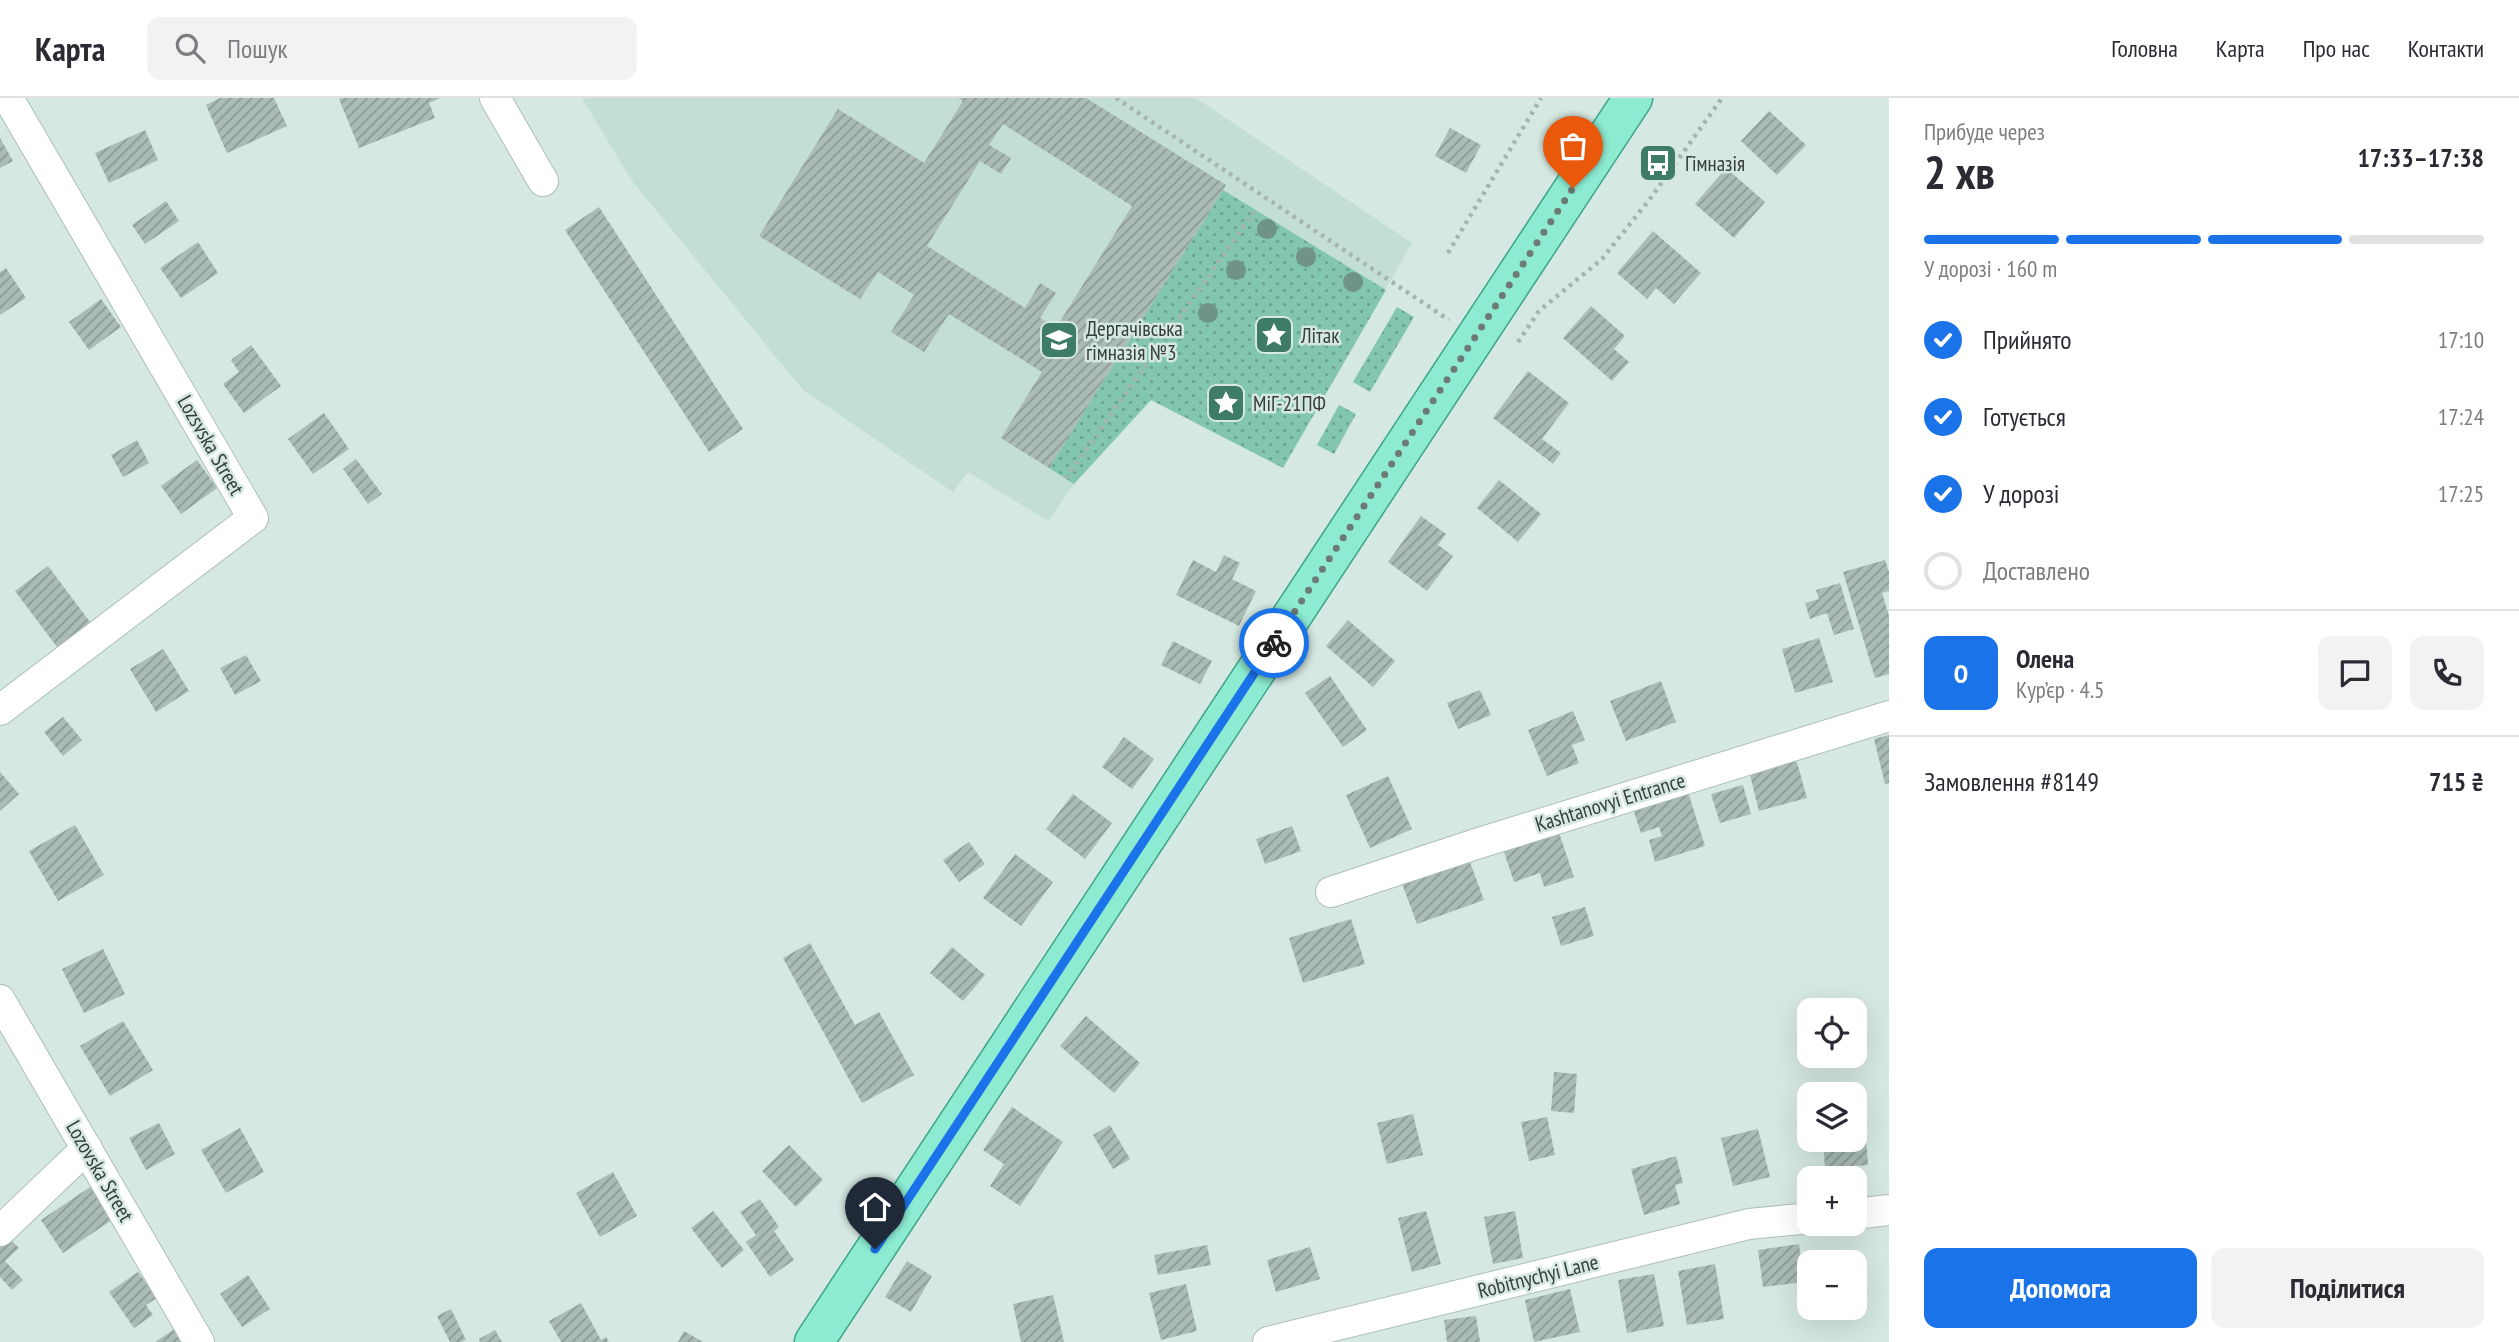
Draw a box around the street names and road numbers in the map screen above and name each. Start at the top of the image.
street label: Lozsvska Street [172,390,251,500]
street label: Kashtanovyi Entrance [1532,766,1688,838]
street label: Lozovska Street [60,1116,140,1227]
street label: Robitnychyi Lane [1475,1248,1601,1304]

